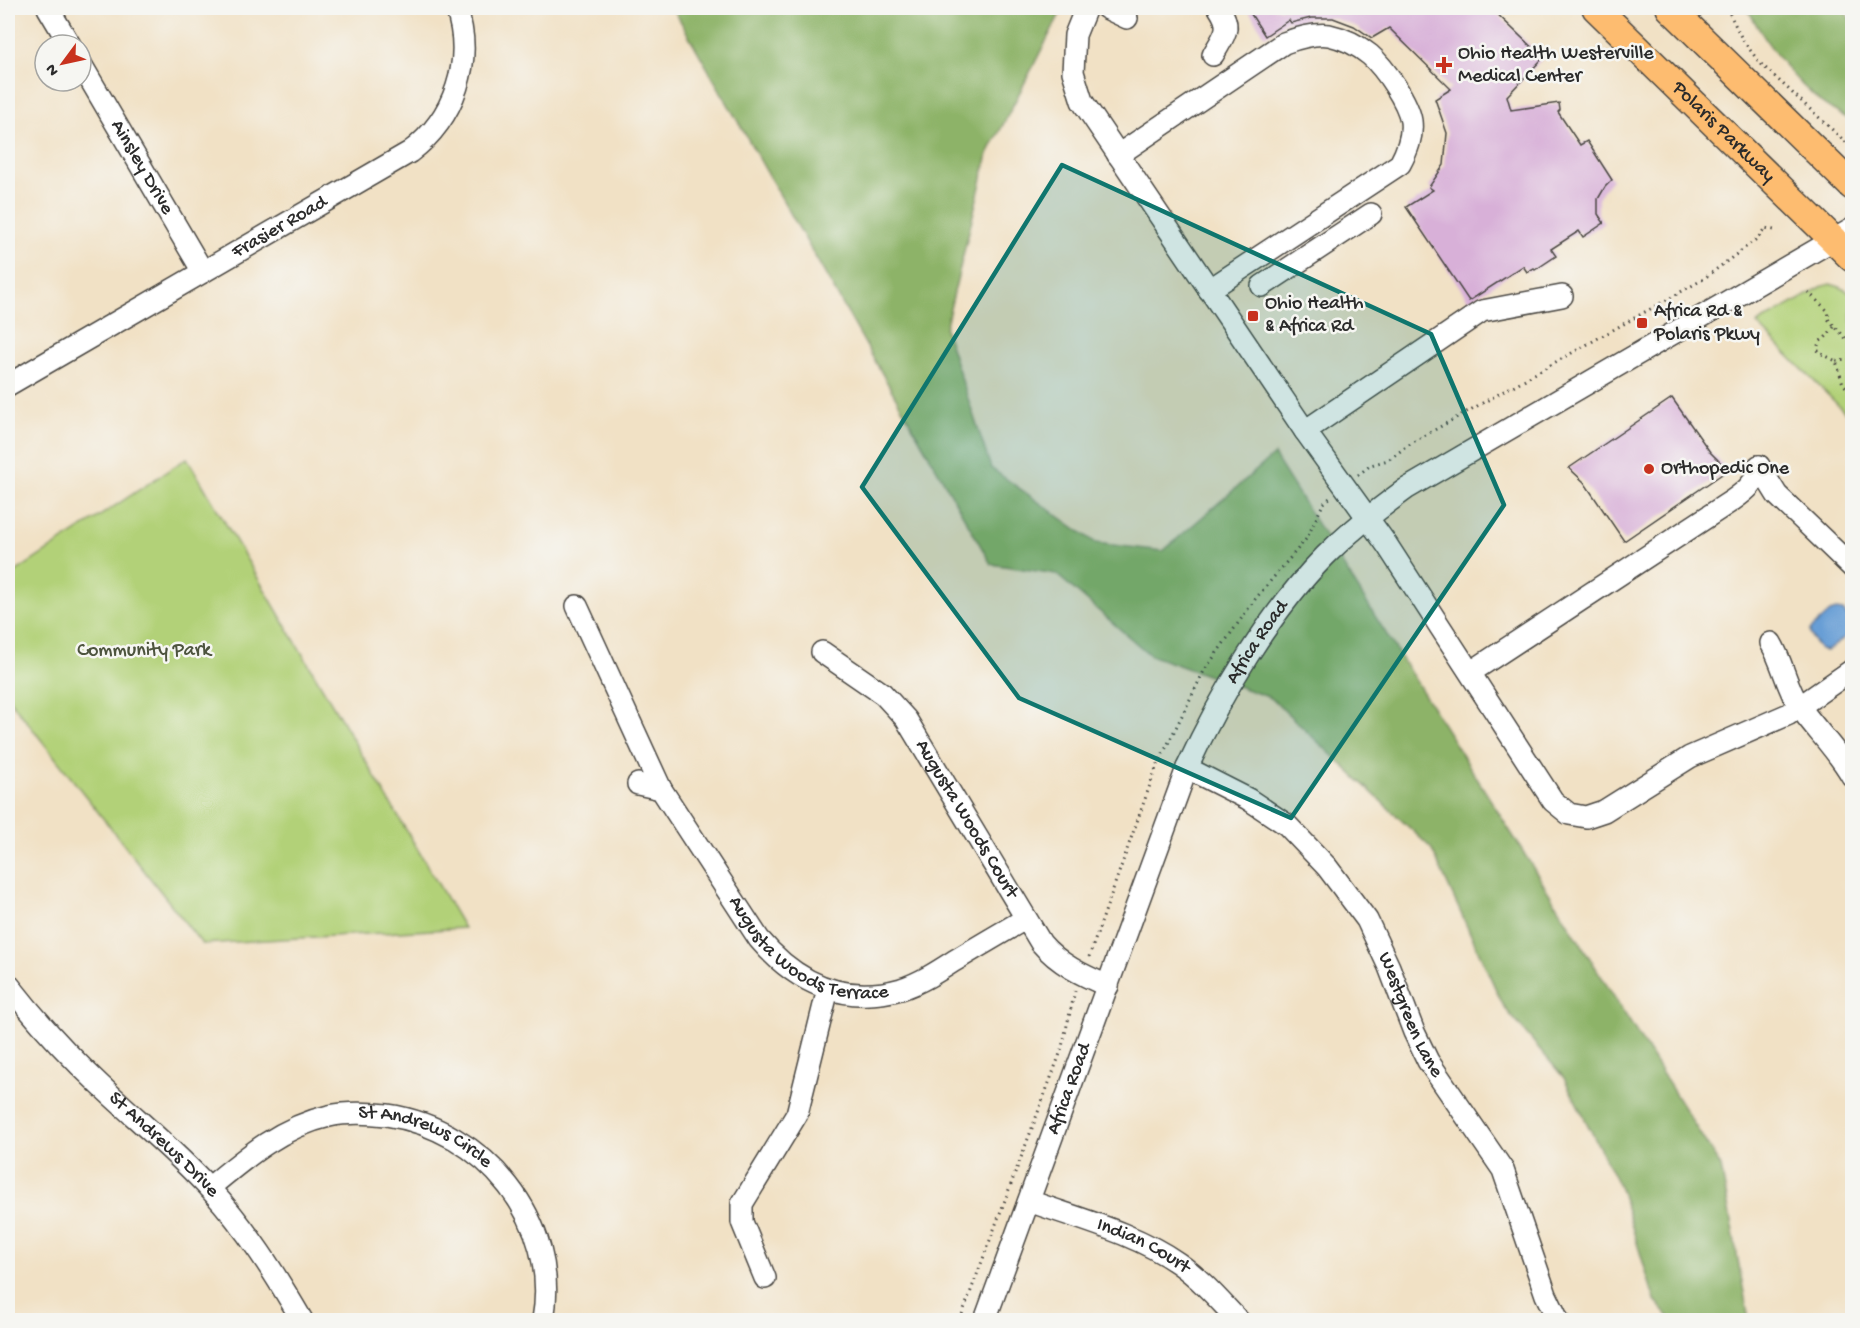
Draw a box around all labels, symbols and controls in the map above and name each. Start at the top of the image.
north arrow [33,33,93,93]
place label: Ohio Health Westerville Medical Center [1458,43,1654,89]
marker: Ohio Health Westerville Medical Center [1435,56,1453,74]
text: N [42,59,64,79]
street label: Polaris Parkway [1666,76,1780,188]
street label: Ainsley Drive [105,116,179,220]
street label: Frasier Road [227,190,333,265]
place label: Ohio Health & Africa Rd [1265,293,1364,339]
place label: Africa Rd & Polaris Pkwy [1653,301,1760,347]
marker: Ohio Health & Africa Rd [1246,309,1260,323]
marker: Africa Rd & Polaris Pkwy [1635,316,1649,330]
place label: Orthopedic One [1661,458,1790,481]
marker: Orthopedic One [1642,462,1656,476]
street label: Africa Road [1222,594,1295,688]
park label: Community Park [77,640,213,663]
street label: Augusta Woods Court [910,736,1024,904]
street label: Augusta Woods Terrace [723,892,891,1006]
street label: Westgreen Lane [1372,949,1448,1083]
street label: Africa Road [1042,1038,1098,1138]
street label: St Andrews Drive [103,1087,224,1203]
street label: St Andrews Circle [358,1102,497,1174]
street label: Indian Court [1093,1213,1196,1280]

